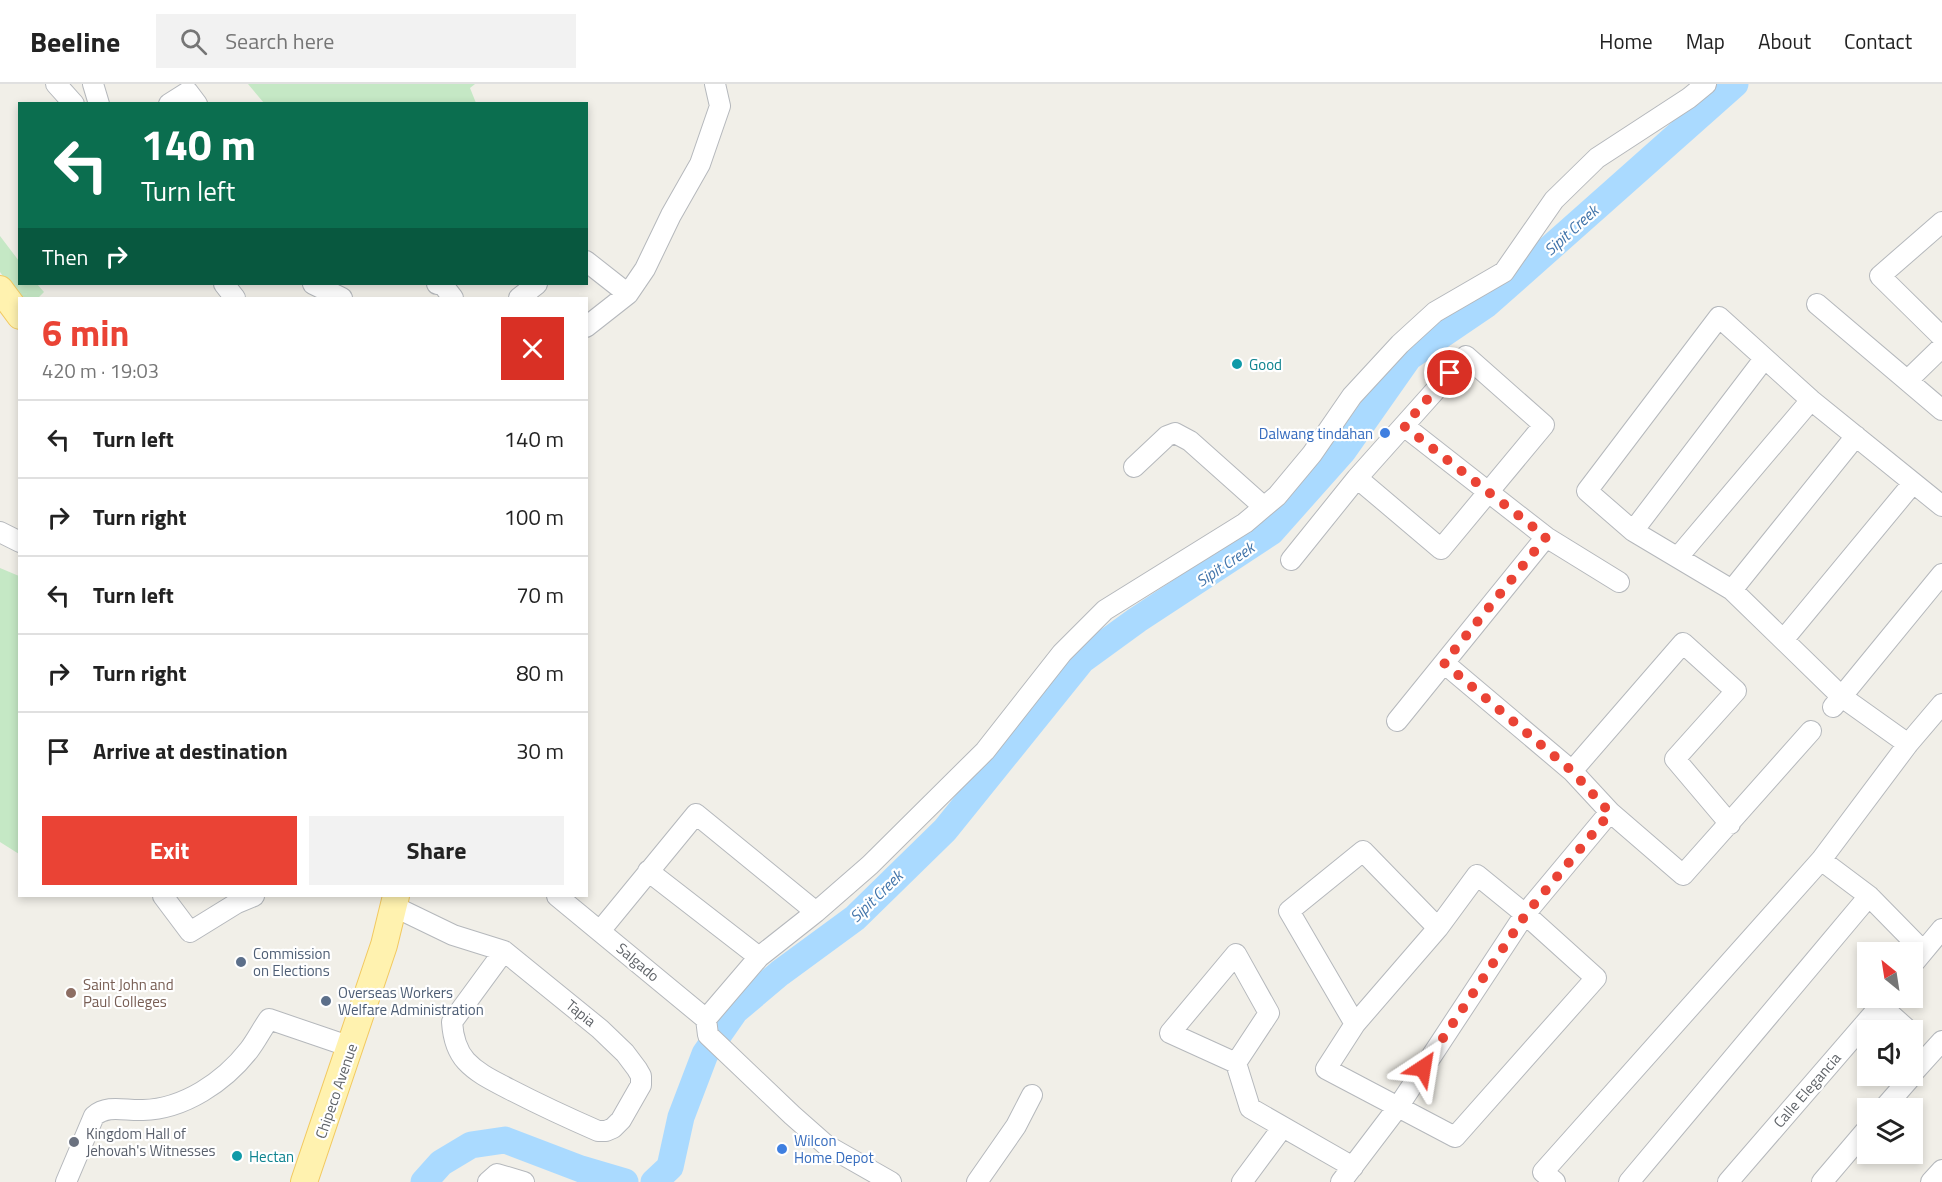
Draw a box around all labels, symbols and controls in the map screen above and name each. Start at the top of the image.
search box [156,14,576,68]
text: Beeline [30,20,120,63]
text: Search here [225,24,334,58]
icon: search [177,25,210,58]
text: Home [1599,25,1653,57]
text: Map [1686,25,1725,57]
text: About [1758,25,1811,57]
text: Contact [1844,25,1912,57]
text: 140 m [141,112,256,176]
icon: left [42,126,120,204]
text: Turn left [141,170,235,211]
water label: Sipit Creek [1538,198,1605,261]
text: Then [42,240,88,274]
icon: right [100,240,133,273]
text: 6 min [42,305,129,360]
button: close [501,317,564,380]
pin [1424,347,1475,398]
place label: Good [1249,353,1282,376]
text: 420 m · 19:03 [42,355,159,386]
icon: arrive [1433,356,1466,389]
marker: Good [1230,357,1244,371]
text: Turn left [93,422,174,456]
text: 140 m [504,422,564,456]
place label: Dalwang tindahan [1259,422,1373,445]
icon: left [42,423,75,456]
marker: Dalwang tindahan [1378,426,1392,440]
text: Turn right [93,500,187,534]
text: 100 m [504,500,564,534]
icon: right [42,501,75,534]
water label: Sipit Creek [1191,535,1261,592]
text: Turn left [93,578,174,612]
text: 70 m [516,578,564,612]
icon: left [42,579,75,612]
text: Turn right [93,656,187,690]
text: 80 m [516,656,564,690]
icon: right [42,657,75,690]
text: Arrive at destination [93,734,288,768]
text: 30 m [516,734,564,768]
icon: arrive [42,735,75,768]
button: Exit [42,816,297,885]
button: Share [309,816,564,885]
water label: Sipit Creek [844,863,909,928]
street label: Salgado [611,937,665,987]
place label: Commission on Elections [253,942,331,982]
north arrow [1857,942,1923,1008]
map controls [1857,942,1923,1164]
marker: Commission on Elections [234,955,248,969]
place label: Saint John and Paul Colleges [83,973,174,1013]
place label: Overseas Workers Welfare Administration [338,981,484,1021]
marker: Saint John and Paul Colleges [64,986,78,1000]
marker: Overseas Workers Welfare Administration [319,994,333,1008]
street label: Tapia [561,994,601,1033]
button: sound [1857,1020,1923,1086]
position arrow [1391,1036,1455,1100]
street label: Chipeco Avenue [309,1040,363,1142]
street label: Calle Elegancia [1768,1047,1847,1133]
button: layers [1857,1098,1923,1164]
place label: Kingdom Hall of Jehovah's Witnesses [86,1122,215,1162]
place label: Wilcon Home Depot [794,1129,874,1169]
marker: Kingdom Hall of Jehovah's Witnesses [67,1135,81,1149]
marker: Wilcon Home Depot [775,1142,789,1156]
place label: Hectan [249,1145,294,1168]
marker: Hectan [230,1149,244,1163]

